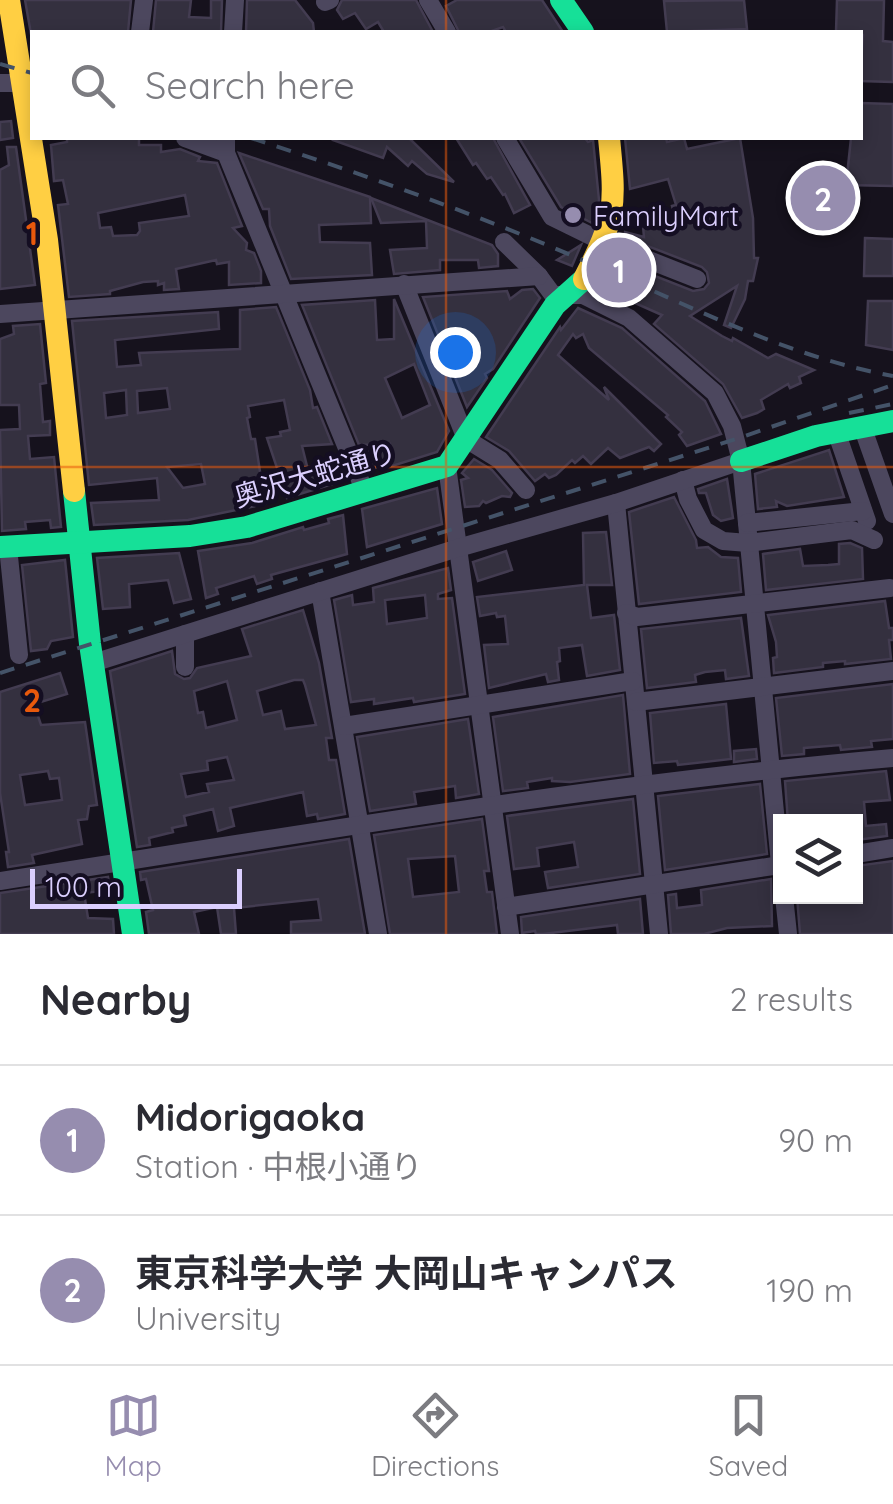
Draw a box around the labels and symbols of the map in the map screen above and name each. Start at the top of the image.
pin: 2 [790,160,856,236]
place label: FamilyMart [593,198,739,233]
marker: FamilyMart [562,204,584,226]
text: 1 [26,213,38,253]
pin: 1 [586,232,652,308]
your location [430,327,481,378]
street label: 奥沢大蛇通り [229,434,401,514]
text: 2 [23,680,41,720]
scale bar [30,864,242,908]

